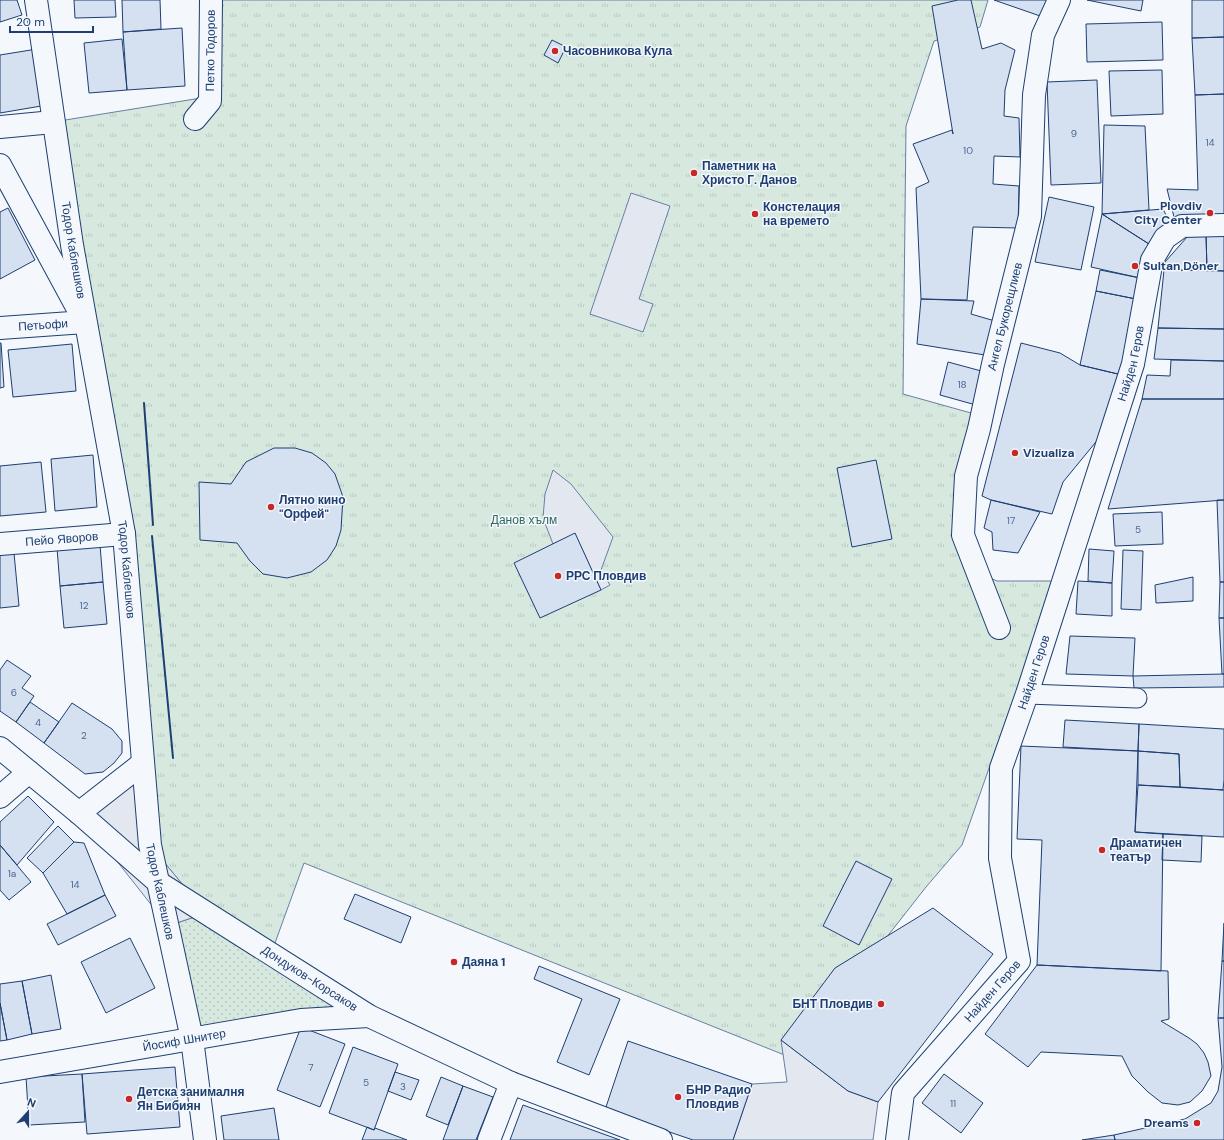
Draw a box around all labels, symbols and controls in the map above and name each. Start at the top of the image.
scale bar [10,8,93,34]
street label: Петко Тодоров [202,9,219,91]
text: 20 m [16,14,45,30]
place label: Часовникова Кула [563,43,672,59]
marker: Часовникова Кула [550,46,560,56]
house number: 9 [1071,127,1077,140]
house number: 14 [1205,136,1215,149]
house number: 10 [963,144,973,157]
place label: Паметник на Христо Г. Данов [702,158,797,188]
marker: Паметник на Христо Г. Данов [689,168,699,178]
place label: Plovdiv City Center [1134,198,1202,228]
place label: Констелация на времето [763,199,840,229]
street label: Тодор Каблешков [58,201,90,300]
marker: Plovdiv City Center [1205,208,1215,218]
marker: Констелация на времето [750,209,760,219]
place label: Sultan Döner [1143,258,1219,274]
street label: Ангел Букорещлиев [984,261,1026,372]
marker: Sultan Döner [1130,261,1140,271]
street label: Петьофи [18,315,68,335]
street label: Найден Геров [1114,324,1148,403]
house number: 18 [957,378,967,391]
place label: Vizualiza [1023,445,1074,461]
marker: Vizualiza [1010,448,1020,458]
place label: Лятно кино "Орфей" [279,492,346,522]
marker: Лятно кино "Орфей" [266,502,276,512]
park label: Данов хълм [491,512,557,528]
house number: 17 [1007,514,1015,527]
street label: Тодор Каблешков [114,519,139,619]
house number: 5 [1135,523,1141,536]
street label: Пейо Яворов [25,528,99,550]
place label: РРС Пловдив [566,568,646,584]
marker: РРС Пловдив [553,571,563,581]
house number: 12 [80,599,89,612]
street label: Найден Геров [1014,633,1053,712]
house number: 6 [11,686,17,699]
house number: 4 [35,716,41,729]
house number: 2 [81,729,87,742]
place label: Драматичен театър [1110,835,1182,865]
street label: Тодор Каблешков [142,842,178,941]
marker: Драматичен театър [1097,845,1107,855]
house number: 1a [8,867,16,880]
house number: 14 [70,878,80,891]
street label: Дондуков-Корсаков [259,942,361,1015]
place label: Даяна 1 [462,954,505,970]
marker: Даяна 1 [449,957,459,967]
street label: Найден Геров [961,957,1024,1026]
place label: БНТ Пловдив [792,996,873,1012]
marker: БНТ Пловдив [876,999,886,1009]
street label: Йосиф Шнитер [141,1025,227,1055]
house number: 7 [308,1061,314,1074]
house number: 5 [363,1076,369,1089]
house number: 3 [400,1080,406,1093]
place label: БНР Радио Пловдив [686,1082,751,1112]
place label: Детска занималня Ян Бибиян [137,1084,244,1114]
north arrow [8,1092,48,1132]
marker: БНР Радио Пловдив [673,1092,683,1102]
marker: Детска занималня Ян Бибиян [124,1094,134,1104]
text: N [25,1095,38,1111]
house number: 11 [950,1097,956,1110]
place label: Dreams [1144,1115,1189,1131]
marker: Dreams [1192,1118,1202,1128]

